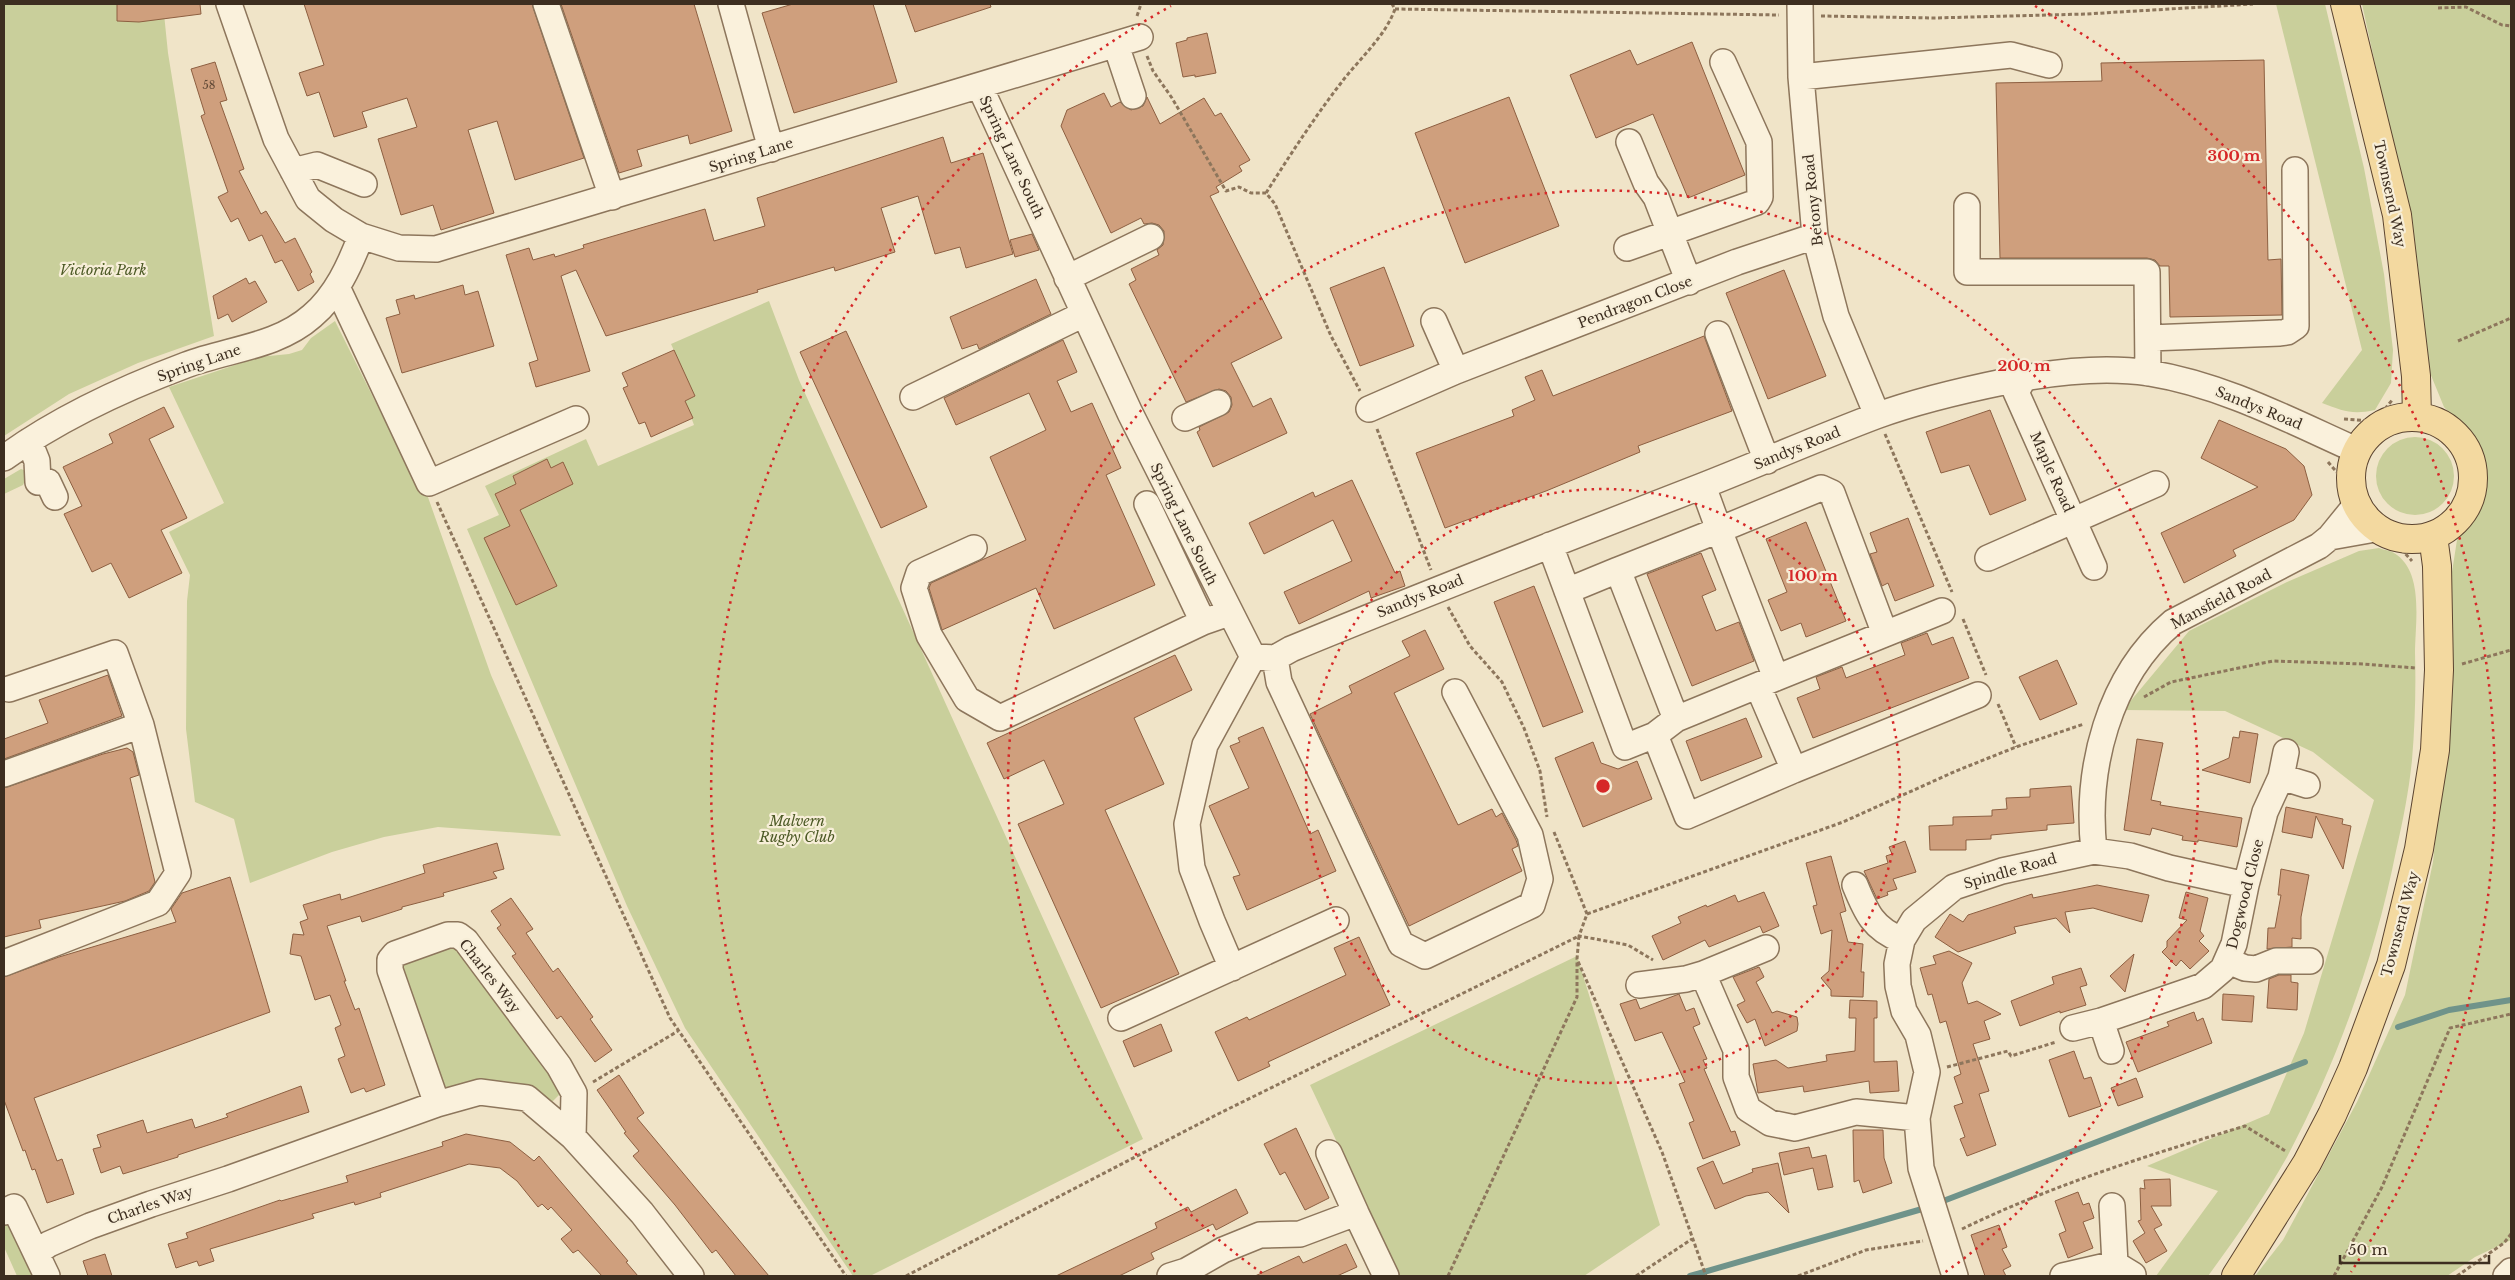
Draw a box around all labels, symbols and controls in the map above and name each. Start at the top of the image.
house number: 58 [203,78,215,92]
street label: Spring Lane South [976,93,1049,222]
street label: Spring Lane [707,134,795,176]
street label: Townsend Way [2370,139,2410,249]
text: 300 m [2208,146,2261,165]
street label: Betony Road [1799,153,1827,247]
park label: Victoria Park [59,261,147,279]
street label: Pendragon Close [1575,272,1695,332]
street label: Spring Lane [155,340,243,386]
text: 200 m [1998,356,2051,375]
street label: Sandys Road [2213,382,2306,434]
street label: Sandys Road [1751,422,1844,474]
street label: Maple Road [2026,429,2078,516]
street label: Spring Lane South [1147,460,1222,588]
street label: Mansfield Road [2168,565,2275,633]
text: 100 m [1788,566,1838,585]
street label: Sandys Road [1374,570,1467,622]
centre of rings [1594,777,1612,795]
park label: Malvern Rugby Club [758,812,835,846]
street label: Dogwood Close [2223,837,2267,951]
street label: Spindle Road [1961,849,2059,893]
street label: Townsend Way [2377,869,2423,979]
street label: Charles Way [455,935,525,1017]
street label: Charles Way [105,1182,195,1228]
scale bar [2340,1232,2489,1264]
text: 50 m [2348,1240,2388,1259]

